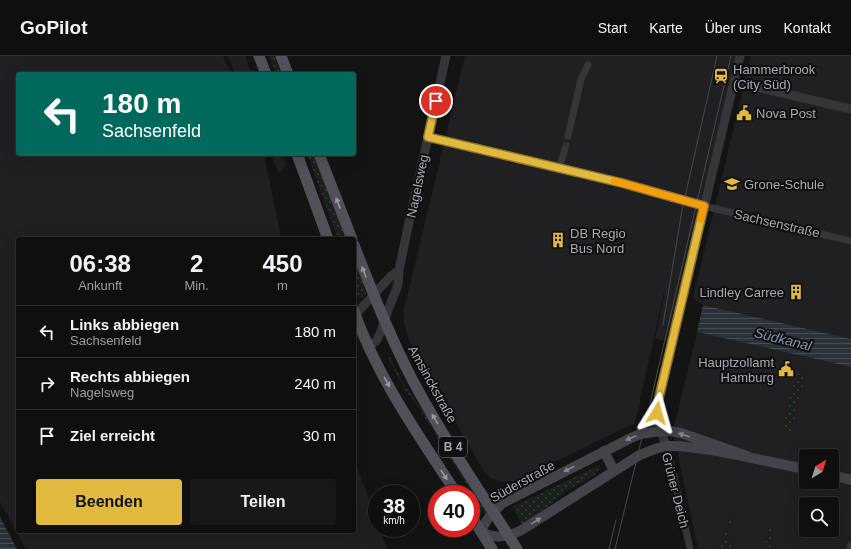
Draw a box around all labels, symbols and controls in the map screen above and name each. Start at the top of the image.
text: GoPilot [20,17,88,38]
text: Start [598,20,627,36]
text: Karte [649,20,683,36]
text: Über uns [705,20,762,36]
text: Kontakt [784,20,831,36]
place label: Hammerbrook (City Süd) [733,62,816,92]
station icon: Hammerbrook (City Süd) [712,67,730,85]
pin [419,84,453,118]
icon: left [36,88,88,140]
text: 180 m [102,88,181,119]
icon: arrive [425,90,447,112]
public building icon: Nova Post [735,104,753,122]
place label: Nova Post [756,106,816,121]
text: Sachsenfeld [102,121,201,141]
street label: Nagelsweg [403,153,432,219]
school or university icon: Grone-Schule [723,175,741,193]
place label: Grone-Schule [744,177,824,192]
one-way arrow [334,196,340,208]
street label: Sachsenstraße [733,206,821,241]
place label: DB Regio Bus Nord [570,226,626,256]
building icon: DB Regio Bus Nord [549,231,567,249]
text: 06:38 [70,250,131,277]
text: 2 [190,250,203,277]
text: 450 [262,250,303,277]
one-way arrow [361,265,367,277]
text: Ankunft [78,278,122,293]
text: Min. [184,278,209,293]
text: m [277,278,288,293]
building icon: Lindley Carree [787,283,805,301]
place label: Lindley Carree [699,285,784,300]
text: Links abbiegen [70,316,179,333]
icon: left [36,321,58,343]
text: 180 m [294,323,336,340]
water label: Südkanal [753,324,814,354]
text: Sachsenfeld [70,333,142,348]
street label: Amsinckstraße [405,343,460,425]
place label: Hauptzollamt Hamburg [698,355,774,385]
public building icon: Hauptzollamt Hamburg [777,360,795,378]
text: Rechts abbiegen [70,368,190,385]
icon: right [36,373,58,395]
text: 240 m [294,375,336,392]
one-way arrow [384,376,391,388]
text: Nagelsweg [70,385,134,400]
position arrow [636,392,678,434]
one-way arrow [431,414,439,424]
icon: arrive [36,425,58,447]
text: Ziel erreicht [70,427,155,444]
text: 30 m [303,427,336,444]
one-way arrow [677,432,689,438]
one-way arrow [625,436,637,442]
road number: B 4 [439,437,467,457]
north arrow [799,449,839,489]
map controls [799,449,839,537]
street label: Grüner Deich [659,451,692,529]
street label: Süderstraße [487,458,557,505]
one-way arrow [563,466,575,473]
one-way arrow [441,469,448,481]
button: Beenden [36,479,182,525]
button: Teilen [190,479,336,525]
speed limit sign: 40 [428,485,480,537]
text: 38 [383,495,405,517]
button: search [799,497,839,537]
text: km/h [383,515,405,526]
one-way arrow [531,517,541,525]

